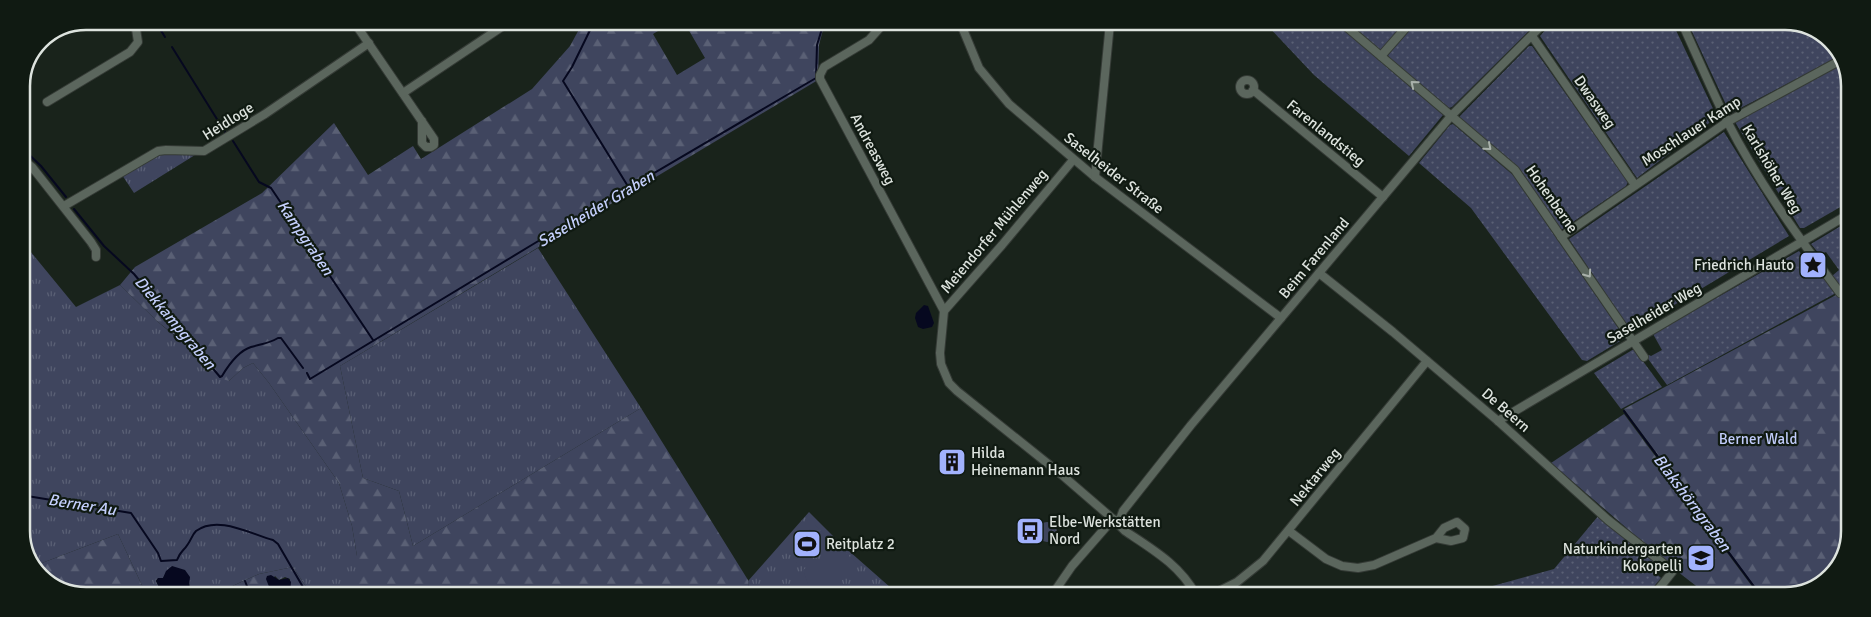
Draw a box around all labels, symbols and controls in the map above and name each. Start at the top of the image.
street label: Dwasweg [1570,72,1620,132]
one-way arrow [1410,81,1419,90]
street label: Moschlauer Kamp [1638,92,1744,170]
street label: Farenlandstieg [1283,96,1369,170]
street label: Heidloge [199,98,257,144]
street label: Andreasweg [847,110,899,188]
street label: Karlshöher Weg [1738,121,1806,217]
street label: Saselheider Straße [1060,128,1168,218]
one-way arrow [1482,142,1491,151]
street label: Hohenberne [1522,162,1582,236]
street label: Meiendorfer Mühlenweg [937,165,1051,297]
water label: Saselheider Graben [534,166,659,252]
water label: Kampgraben [273,197,338,280]
street label: Beim Farenland [1275,214,1353,302]
place icon: Friedrich Hauto [1798,250,1828,280]
place label: Friedrich Hauto [1694,256,1794,274]
one-way arrow [1582,269,1591,278]
water label: Diekkampgraben [130,272,221,375]
street label: Saselheider Weg [1604,279,1704,347]
street label: De Beern [1478,384,1534,436]
park label: Berner Wald [1719,430,1797,448]
place label: Hilda Heinemann Haus [971,444,1081,479]
street label: Nektarweg [1286,444,1344,510]
building icon: Hilda Heinemann Haus [937,447,967,477]
water label: Blakshörngraben [1649,450,1736,557]
water label: Berner Au [47,490,118,520]
place label: Elbe-Werkstätten Nord [1049,513,1161,548]
bus stop icon: Elbe-Werkstätten Nord [1015,516,1045,546]
sports icon: Reitplatz 2 [792,529,822,559]
place label: Reitplatz 2 [826,535,895,553]
place label: Naturkindergarten Kokopelli [1563,540,1682,575]
school or university icon: Naturkindergarten Kokopelli [1686,543,1716,573]

